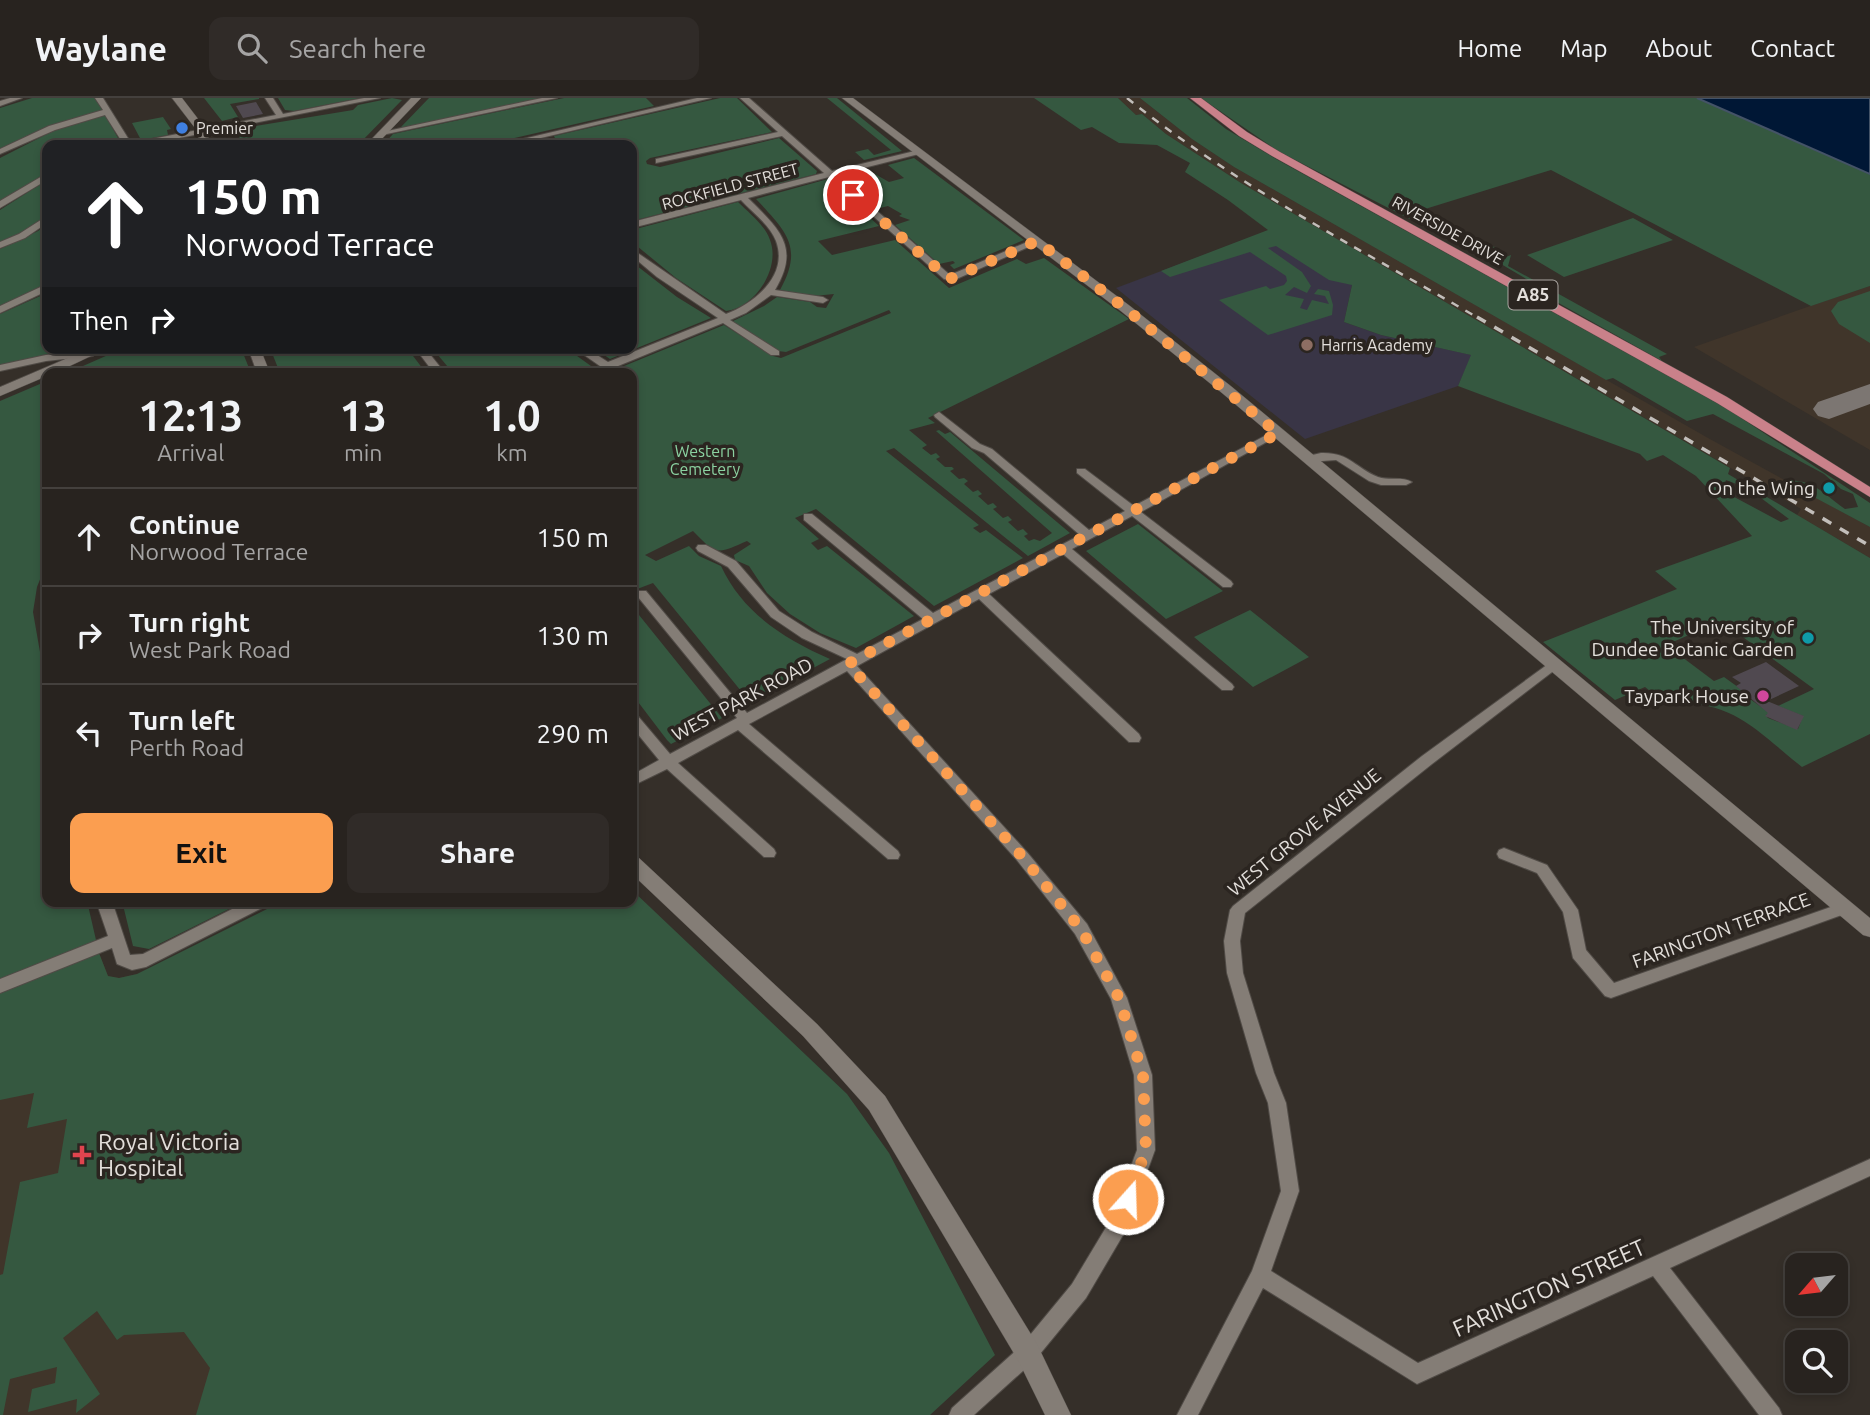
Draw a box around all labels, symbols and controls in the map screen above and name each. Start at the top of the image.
search box [209,17,699,80]
icon: search [233,29,271,67]
text: Waylane [35,30,167,67]
text: Search here [289,34,426,63]
text: Home [1457,35,1522,62]
text: Map [1560,35,1607,62]
text: About [1645,35,1712,62]
text: Contact [1750,35,1835,62]
place label: Premier [196,119,253,137]
marker: Premier [174,120,190,136]
street label: ROCKFIELD STREET [660,159,800,213]
pin [823,165,883,225]
icon: ahead [70,168,161,259]
text: 150 m [185,168,322,223]
icon: arrive [834,176,872,214]
street label: RIVERSIDE DRIVE [1389,192,1507,268]
text: Norwood Terrace [185,226,435,262]
road number: A85 [1508,280,1558,310]
icon: right [143,301,181,339]
text: Then [70,306,129,335]
place label: Harris Academy [1321,336,1433,354]
marker: Harris Academy [1299,337,1315,353]
text: 12:13 [138,392,243,439]
text: 13 [339,392,387,439]
text: 1.0 [483,392,541,439]
text: Arrival [157,440,224,465]
text: min [344,440,382,465]
text: km [496,440,528,465]
park label: Western Cemetery [670,442,741,478]
place label: On the Wing [1708,477,1815,499]
marker: On the Wing [1821,480,1837,496]
text: Continue [129,510,240,539]
icon: ahead [70,518,108,556]
text: 150 m [537,523,609,552]
text: Norwood Terrace [129,539,308,564]
text: Turn right [129,608,250,637]
icon: right [70,616,108,654]
place label: The University of Dundee Botanic Garden [1591,616,1795,660]
text: 130 m [537,621,609,650]
marker: The University of Dundee Botanic Garden [1800,630,1816,646]
text: West Park Road [129,637,291,662]
street label: WEST PARK ROAD [668,653,816,745]
place label: Taypark House [1624,685,1749,707]
marker: Taypark House [1755,688,1771,704]
text: Turn left [129,706,235,735]
icon: left [70,714,108,752]
text: 290 m [537,719,609,748]
text: Perth Road [129,735,244,760]
street label: WEST GROVE AVENUE [1223,764,1385,900]
button: Exit [70,813,333,893]
button: Share [347,813,609,893]
street label: FARINGTON TERRACE [1629,888,1813,972]
place label: Royal Victoria Hospital [98,1129,240,1180]
marker: Royal Victoria Hospital [72,1145,92,1165]
position arrow [1091,1162,1165,1236]
street label: FARINGTON STREET [1449,1234,1649,1341]
north arrow [1785,1253,1848,1316]
map controls [1785,1253,1848,1393]
button: search [1785,1330,1848,1393]

